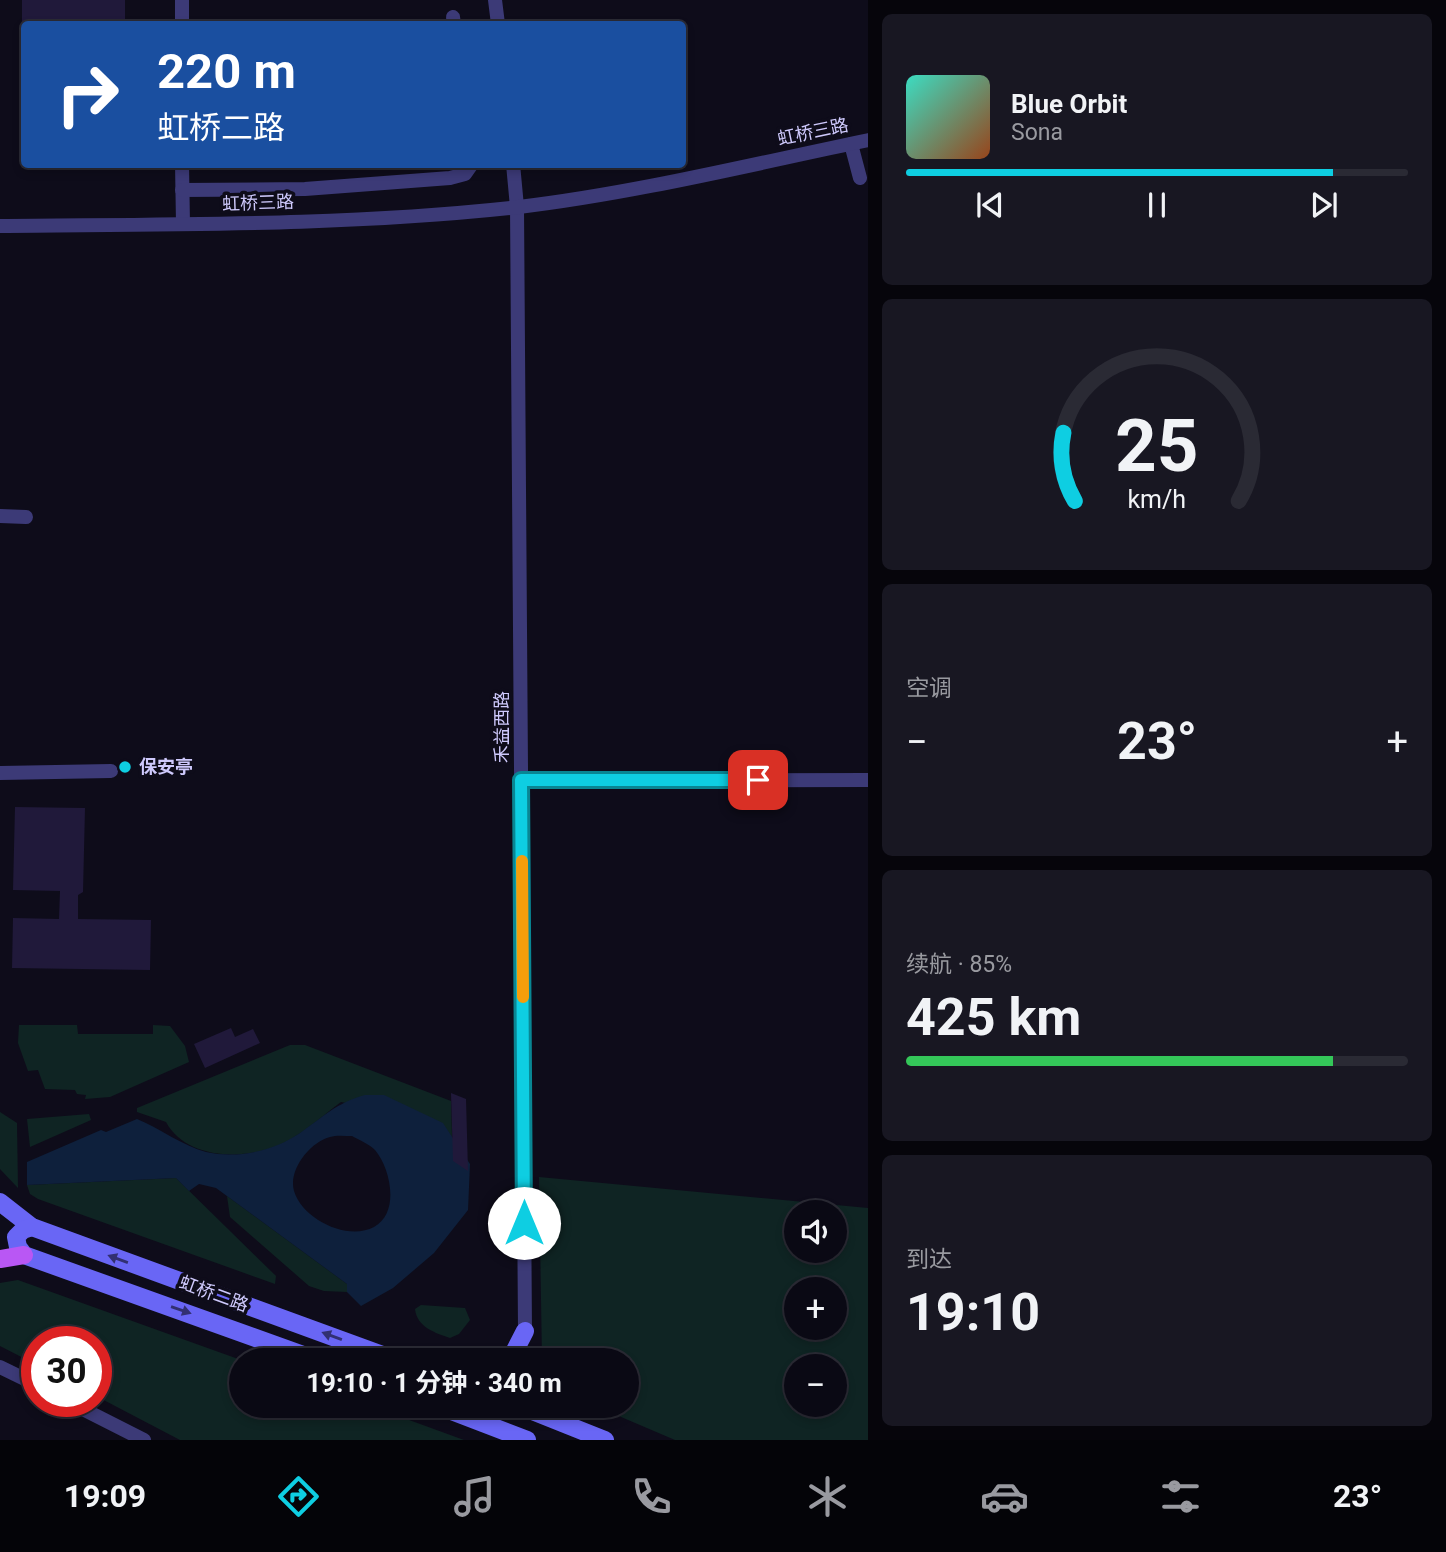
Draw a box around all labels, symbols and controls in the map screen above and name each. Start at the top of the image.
text: 220 m [157,43,296,100]
icon: right [42,49,133,140]
text: Blue Orbit [1011,89,1127,119]
text: 虹桥二路 [157,109,285,147]
street label: 虹桥三路 [775,114,850,149]
text: Sona [1011,119,1063,146]
icon: previous [971,186,1009,224]
icon: pause [1138,186,1176,224]
icon: next [1305,186,1343,224]
street label: 虹桥三路 [222,191,294,214]
text: 25 [1115,403,1199,489]
text: km/h [1128,485,1186,514]
text: 空调 [906,675,952,702]
street label: 禾益西路 [491,691,512,763]
text: 23° [1117,711,1197,772]
text: − [906,720,928,764]
text: + [1386,720,1408,764]
pin [728,750,788,810]
place label: 保安亭 [139,756,193,777]
marker: 保安亭 [117,759,133,775]
icon: arrive [739,761,777,799]
text: 续航 · 85% [906,951,1012,978]
text: 425 km [906,987,1081,1048]
position arrow [487,1186,561,1260]
map controls [784,1200,847,1417]
button: sound [784,1200,847,1263]
text: 到达 [906,1246,952,1273]
one-way arrow [108,1253,129,1264]
street label: 虹桥二路 [177,1271,252,1316]
button: + [784,1277,847,1340]
text: 19:10 [906,1282,1040,1343]
one-way arrow [170,1305,191,1316]
speed limit sign: 30 [21,1326,112,1417]
one-way arrow [322,1331,343,1342]
button: − [784,1354,847,1417]
text: 19:10 · 1 分钟 · 340 m [306,1368,562,1398]
icon: directions [274,1472,323,1521]
icon: music [450,1472,499,1521]
icon: phone [627,1472,676,1521]
icon: climate [803,1472,852,1521]
icon: car [980,1472,1029,1521]
icon: filters [1156,1472,1205,1521]
text: 19:09 [64,1477,146,1515]
text: 23° [1333,1477,1382,1515]

